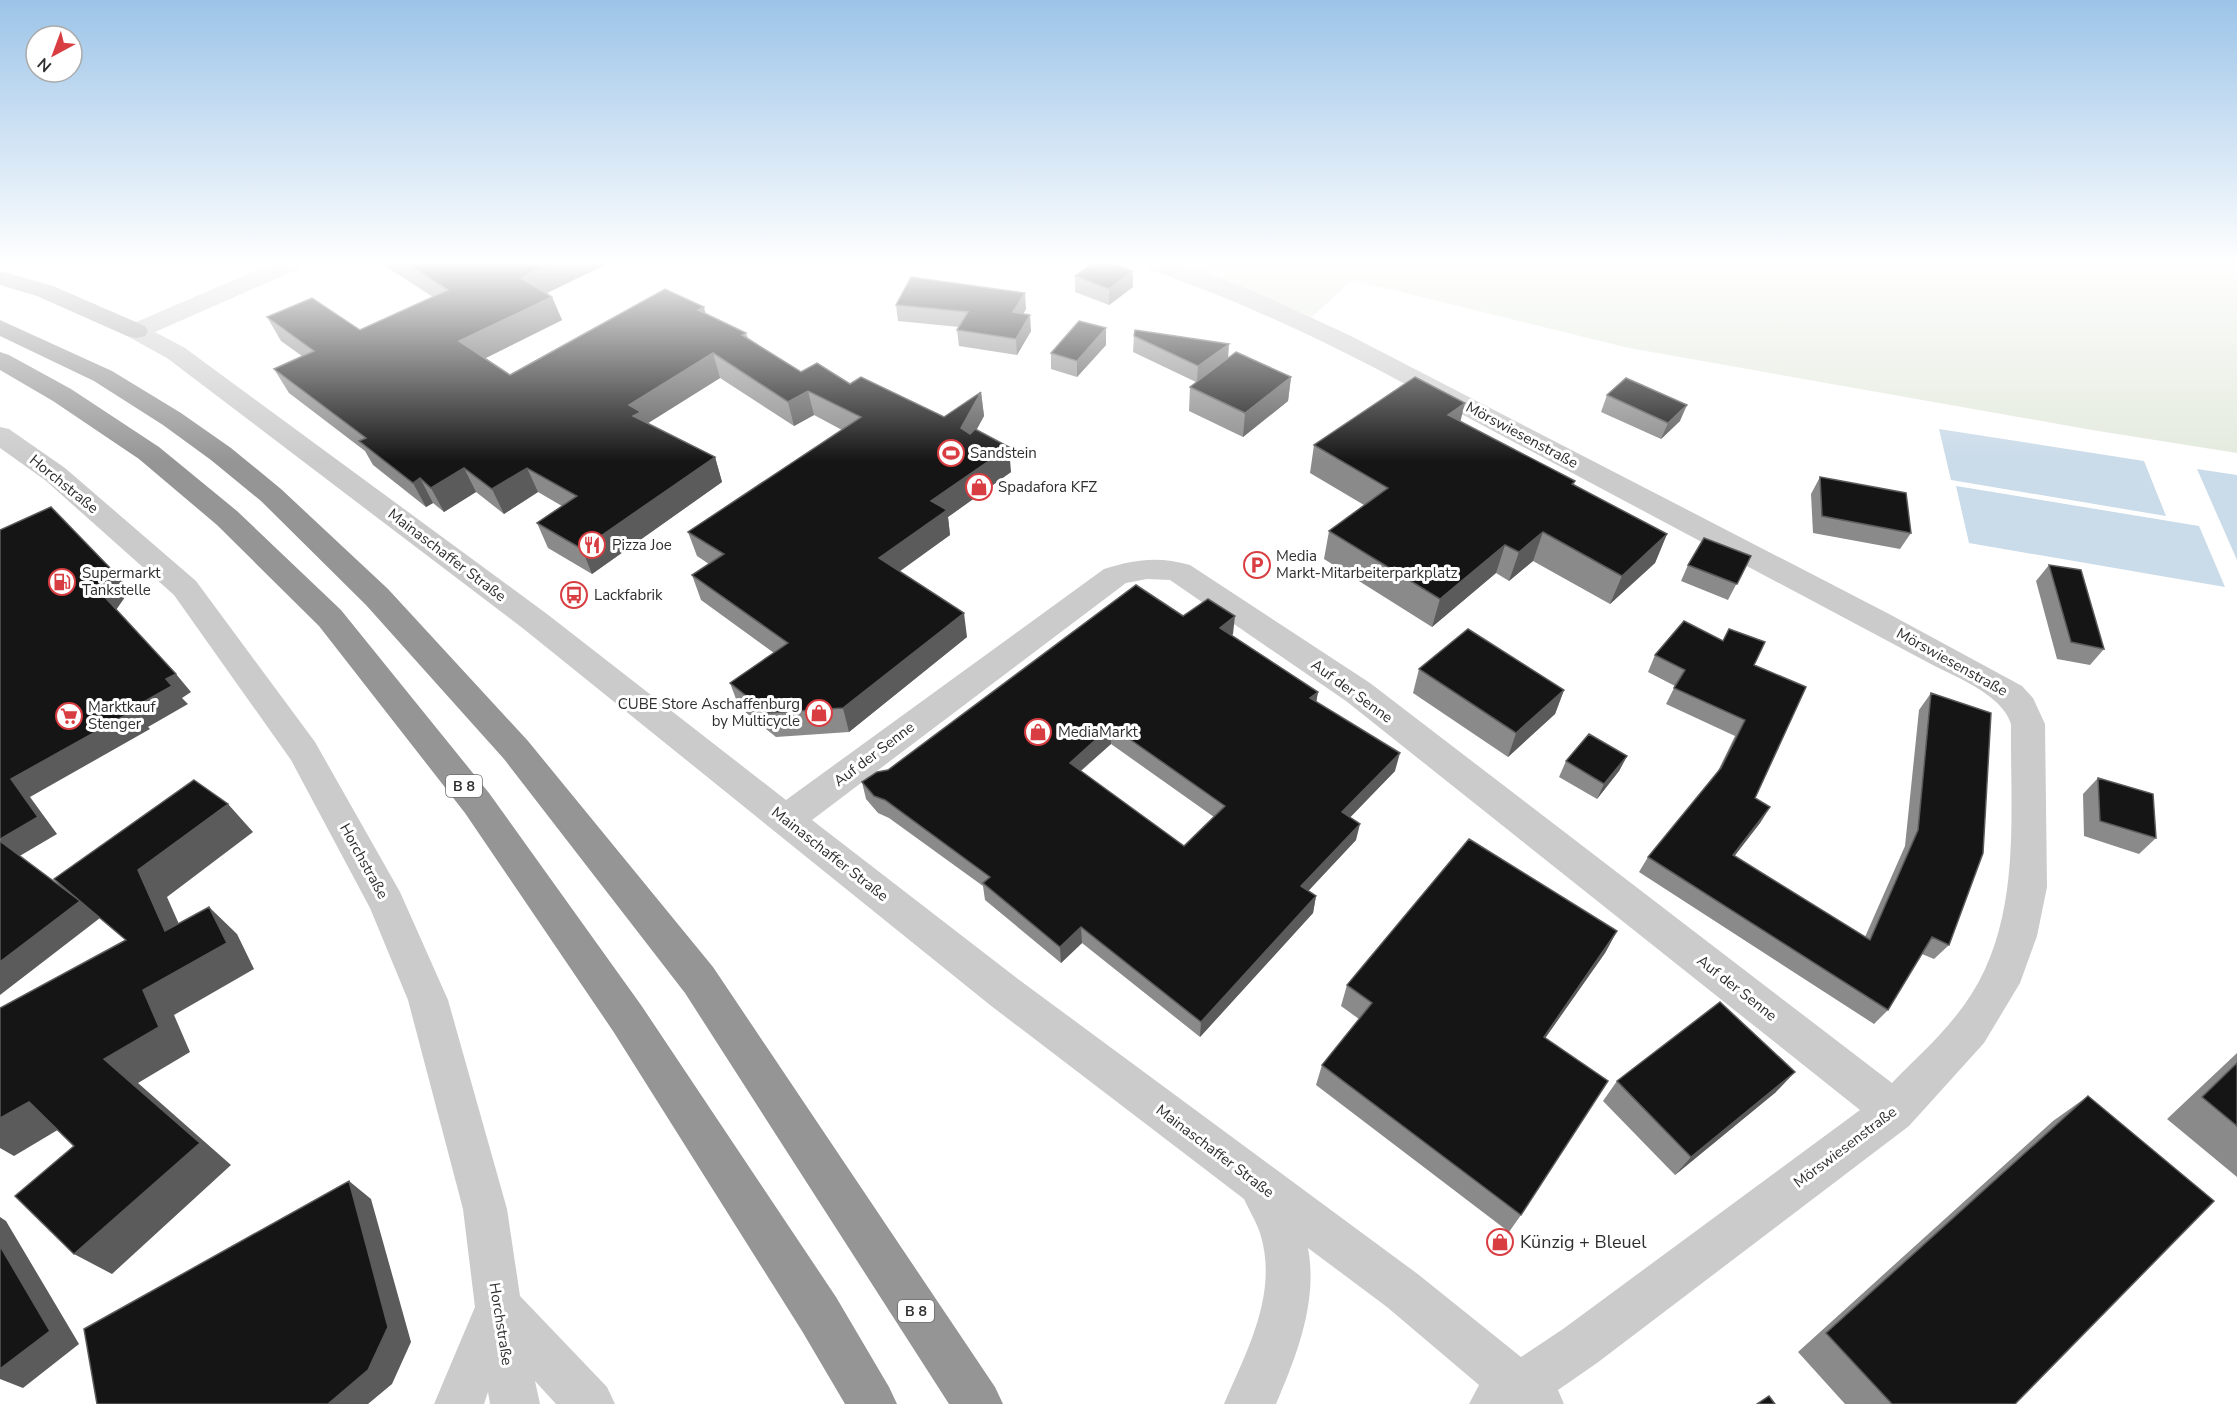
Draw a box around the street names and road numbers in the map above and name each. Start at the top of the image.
street label: Mörswiesenstraße [1462,397,1582,473]
street label: Horchstraße [25,450,103,518]
street label: Mainaschaffer Straße [384,504,510,606]
street label: Mörswiesenstraße [1893,623,2011,701]
street label: Auf der Senne [1307,655,1397,727]
street label: Auf der Senne [829,717,919,791]
road number: B 8 [446,775,482,797]
street label: Mainaschaffer Straße [768,802,893,906]
street label: Horchstraße [335,820,393,902]
street label: Auf der Senne [1693,950,1781,1026]
street label: Mainaschaffer Straße [1152,1100,1278,1202]
street label: Mörswiesenstraße [1789,1102,1901,1192]
street label: Horchstraße [485,1281,517,1367]
road number: B 8 [898,1300,934,1322]

